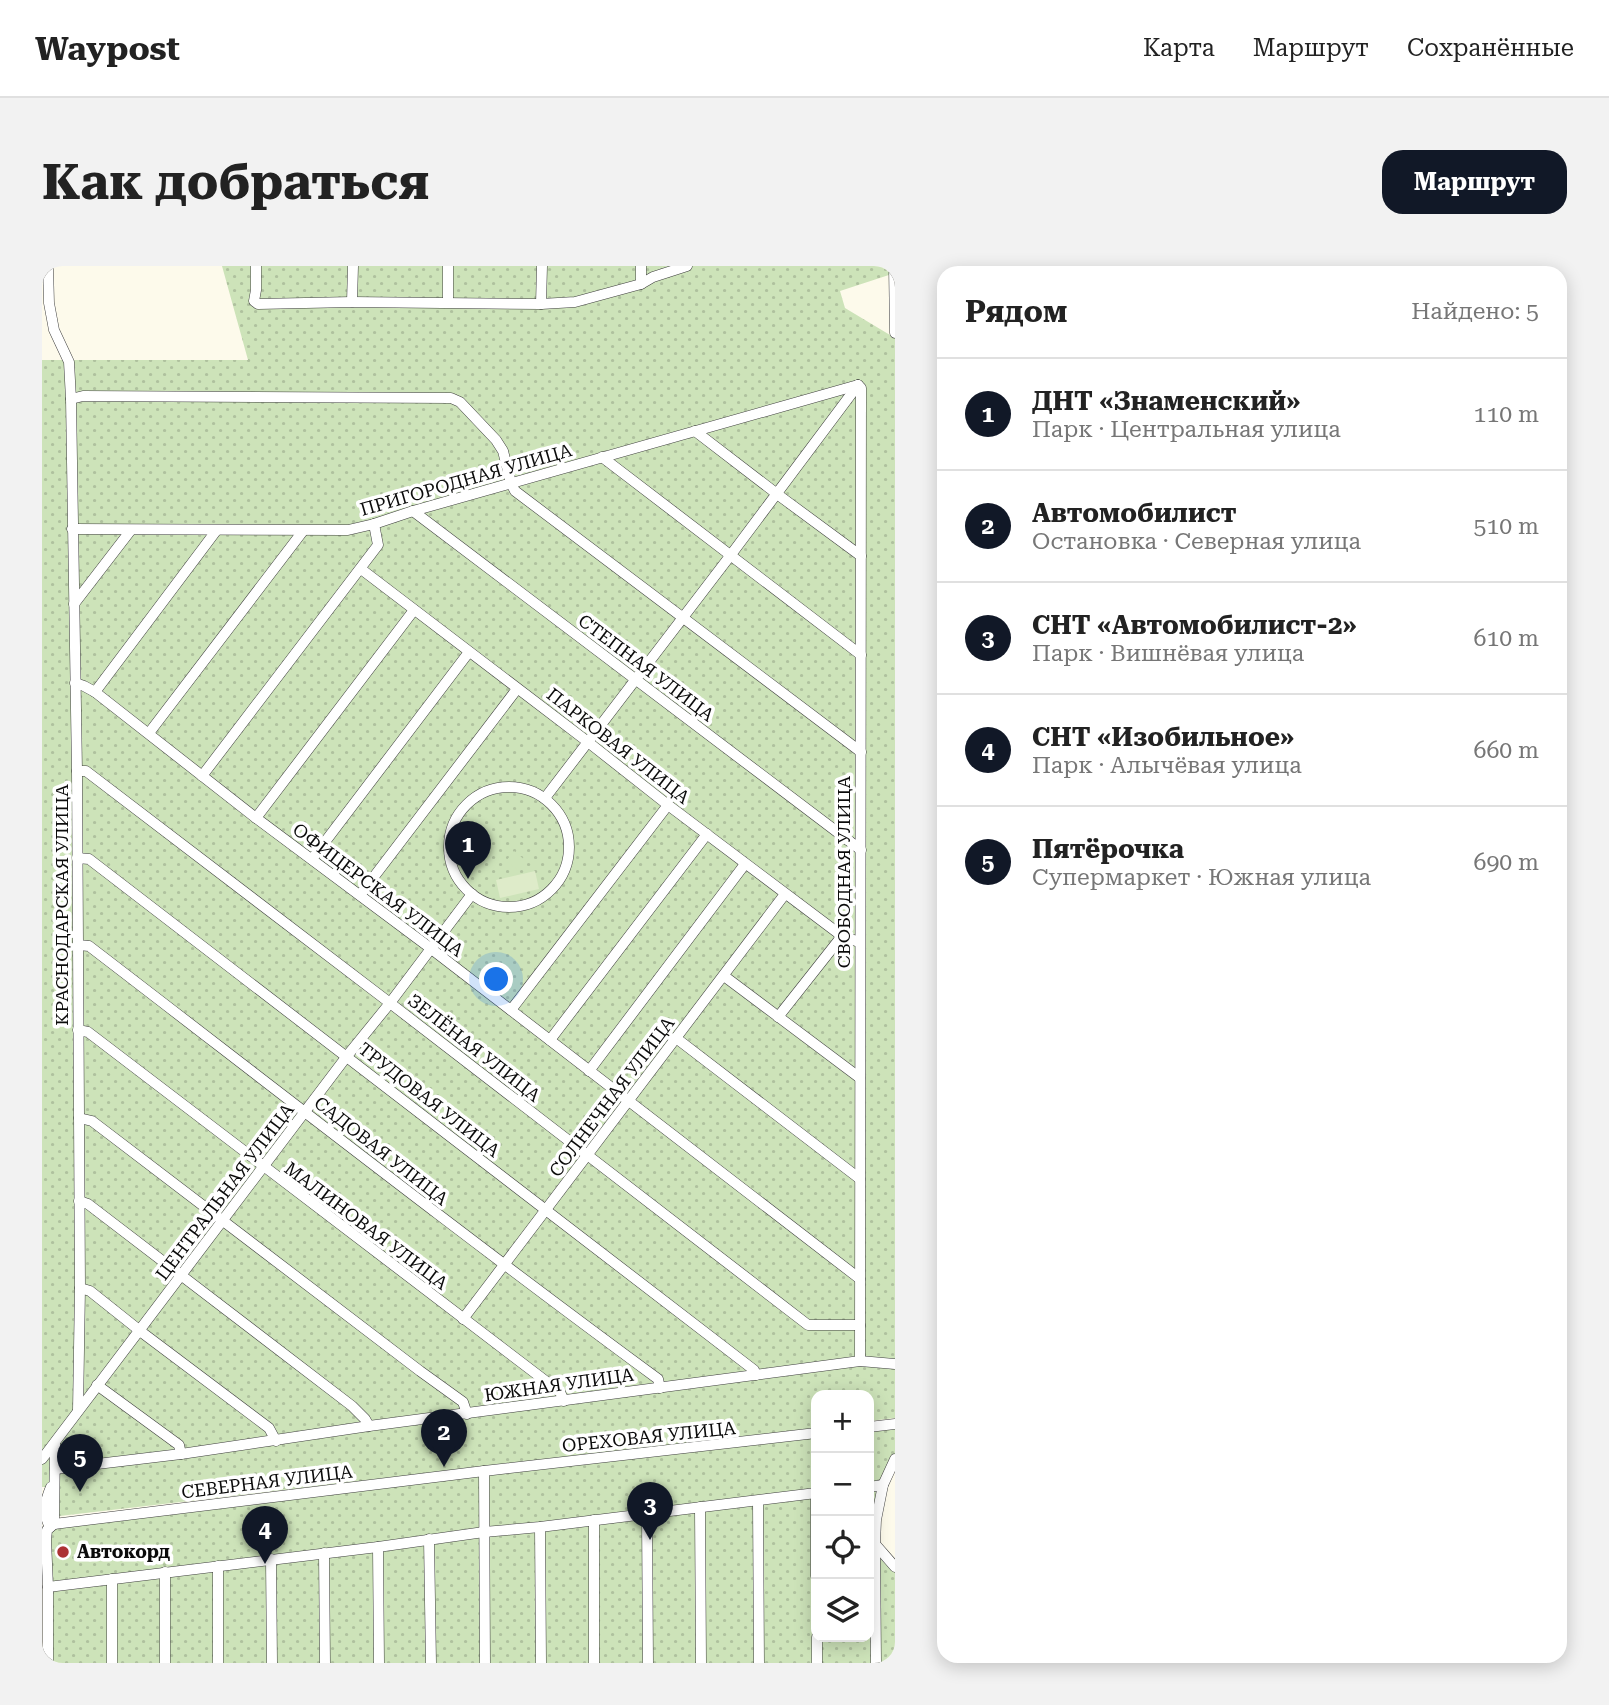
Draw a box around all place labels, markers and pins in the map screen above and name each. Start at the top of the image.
pin: 1 [445,821,491,879]
pin: 2 [421,1409,467,1467]
pin: 5 [57,1434,103,1492]
pin: 3 [627,1482,673,1540]
pin: 4 [242,1506,288,1564]
place label: Автокорд [77,1541,171,1562]
marker: Автокорд [55,1544,71,1560]

